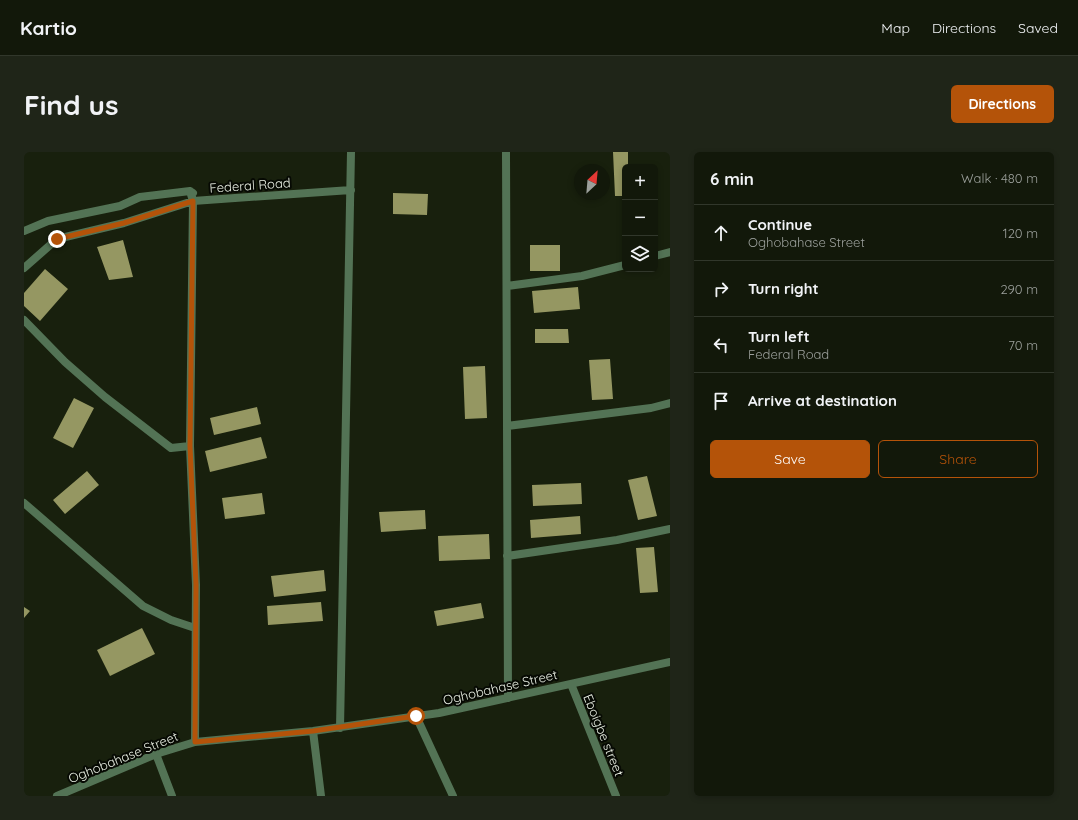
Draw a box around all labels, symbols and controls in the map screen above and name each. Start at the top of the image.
text: Kartio [20,16,77,40]
text: Map [881,19,910,37]
text: Directions [932,19,996,37]
text: Saved [1018,19,1058,37]
button: Directions [951,85,1054,123]
text: Find us [24,87,118,122]
north arrow [574,164,610,200]
map controls [622,164,658,272]
button: + [622,164,658,200]
text: 6 min [710,168,754,189]
text: Walk · 480 m [961,170,1038,186]
street label: Federal Road [209,174,291,196]
button: − [622,200,658,236]
text: Continue [748,215,812,234]
icon: ahead [710,222,732,244]
text: 120 m [1003,225,1038,241]
route end [48,230,66,248]
text: Oghobahase Street [748,234,865,250]
button: layers [622,236,658,272]
icon: right [710,278,732,300]
text: Turn right [748,279,819,298]
text: 290 m [1000,281,1038,297]
text: Turn left [748,327,810,346]
icon: left [710,334,732,356]
text: 70 m [1008,337,1038,353]
text: Federal Road [748,346,829,362]
icon: arrive [710,390,732,412]
text: Arrive at destination [748,391,897,410]
button: Save [710,440,870,478]
button: Share [878,440,1038,478]
street label: Oghobahase Street [441,666,559,708]
street label: Eboigbe street [580,692,628,778]
route start [407,707,425,725]
street label: Oghobahase Street [66,728,180,786]

